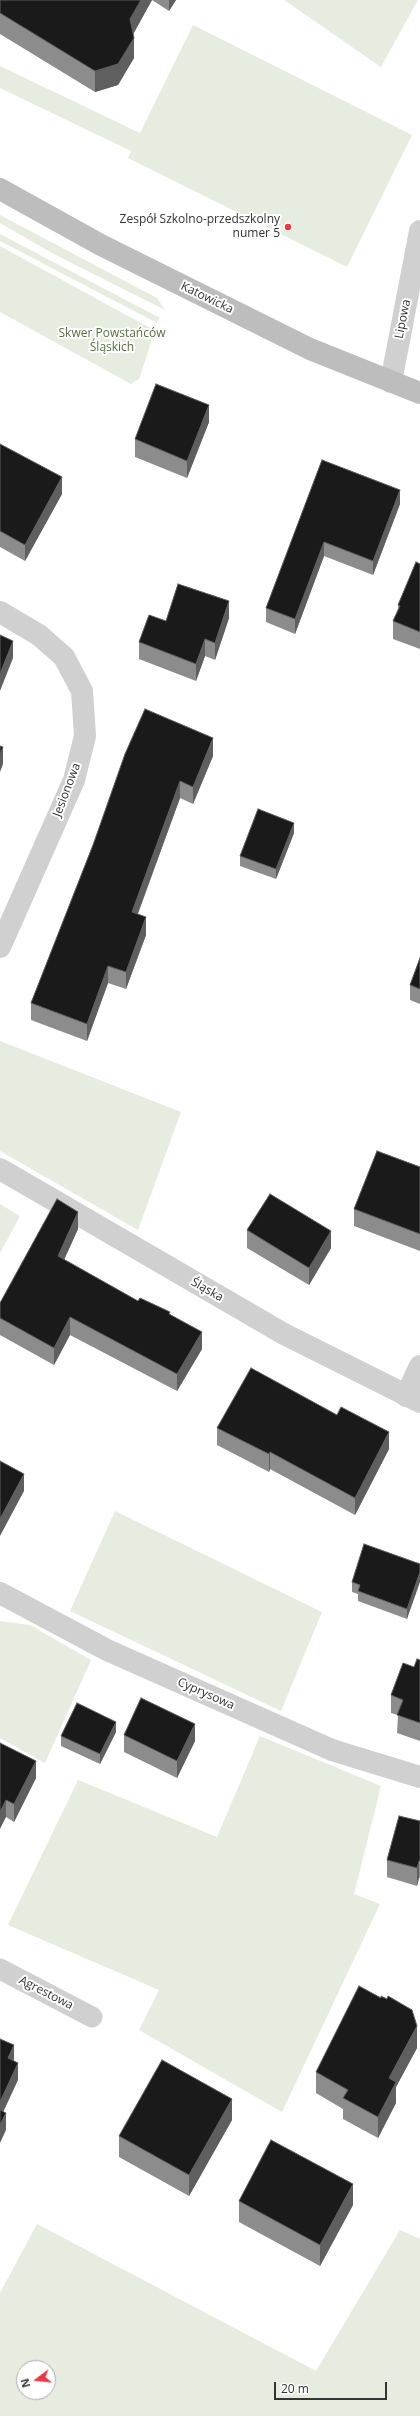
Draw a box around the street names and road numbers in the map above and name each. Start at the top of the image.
street label: Katowicka [178,279,236,317]
street label: Lipowa [392,298,414,340]
street label: Jesionowa [50,761,84,819]
street label: Śląska [188,1275,226,1305]
street label: Cyprysowa [175,1675,237,1713]
street label: Agrestowa [16,1973,76,2013]

